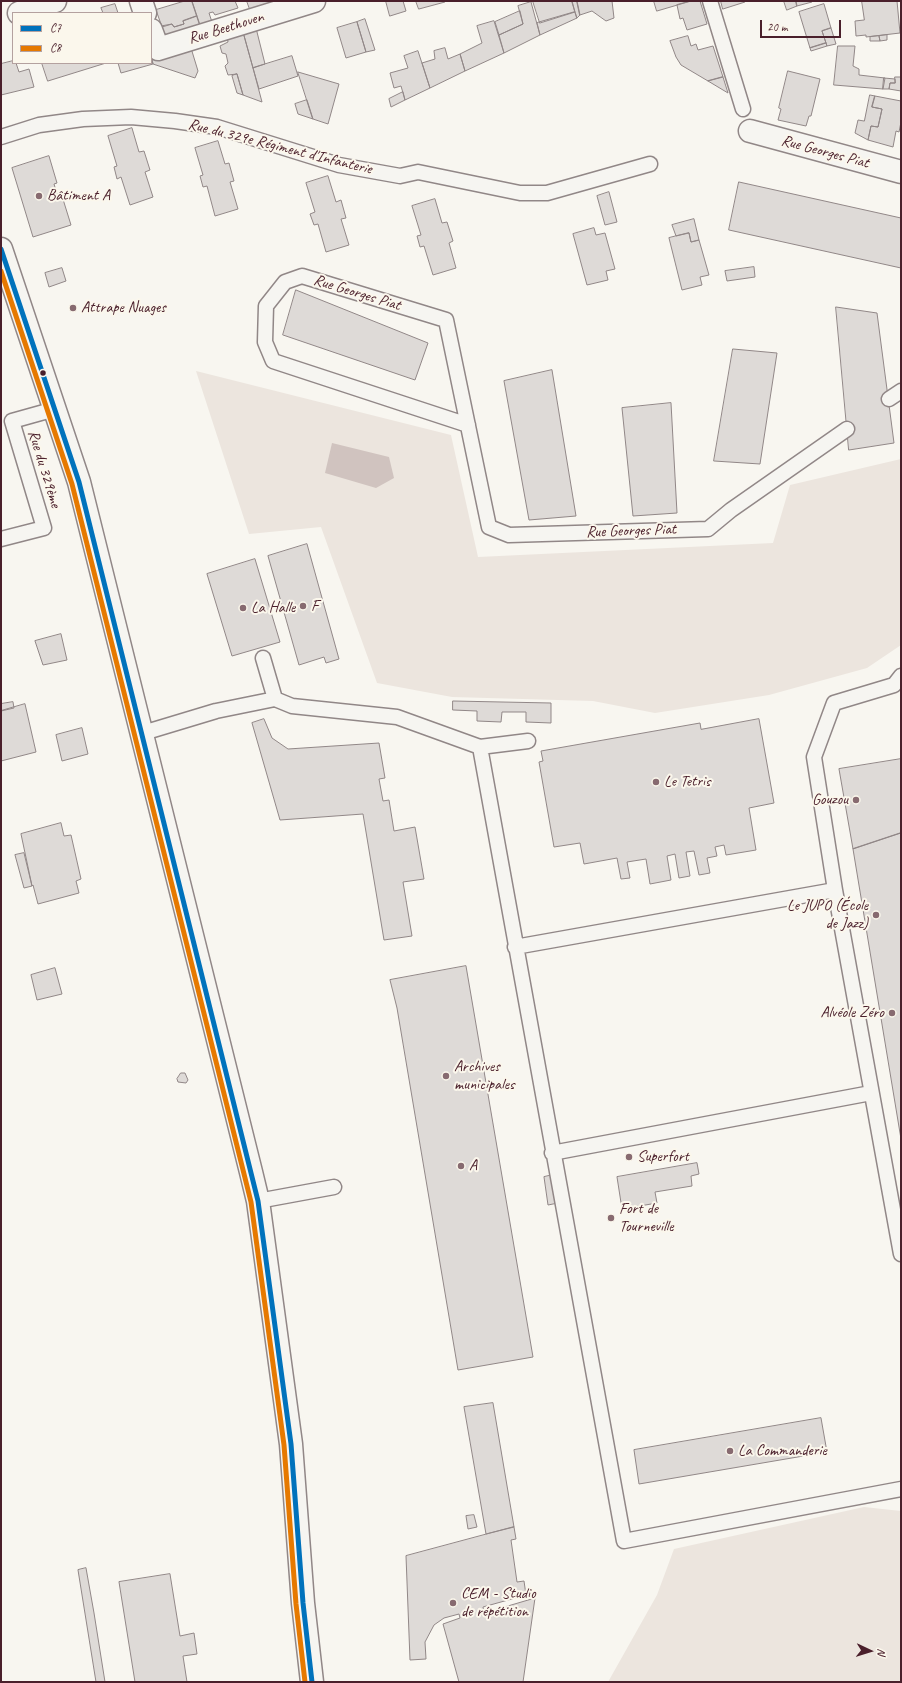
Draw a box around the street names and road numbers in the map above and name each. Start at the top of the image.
street label: Rue Beethoven [186,7,266,49]
street label: Rue du 329e Régiment d'Infanterie [186,115,374,179]
street label: Rue Georges Piat [779,131,871,173]
street label: Rue Georges Piat [311,271,403,315]
street label: Rue du 329ème [23,428,65,510]
street label: Rue Georges Piat [586,520,676,542]

